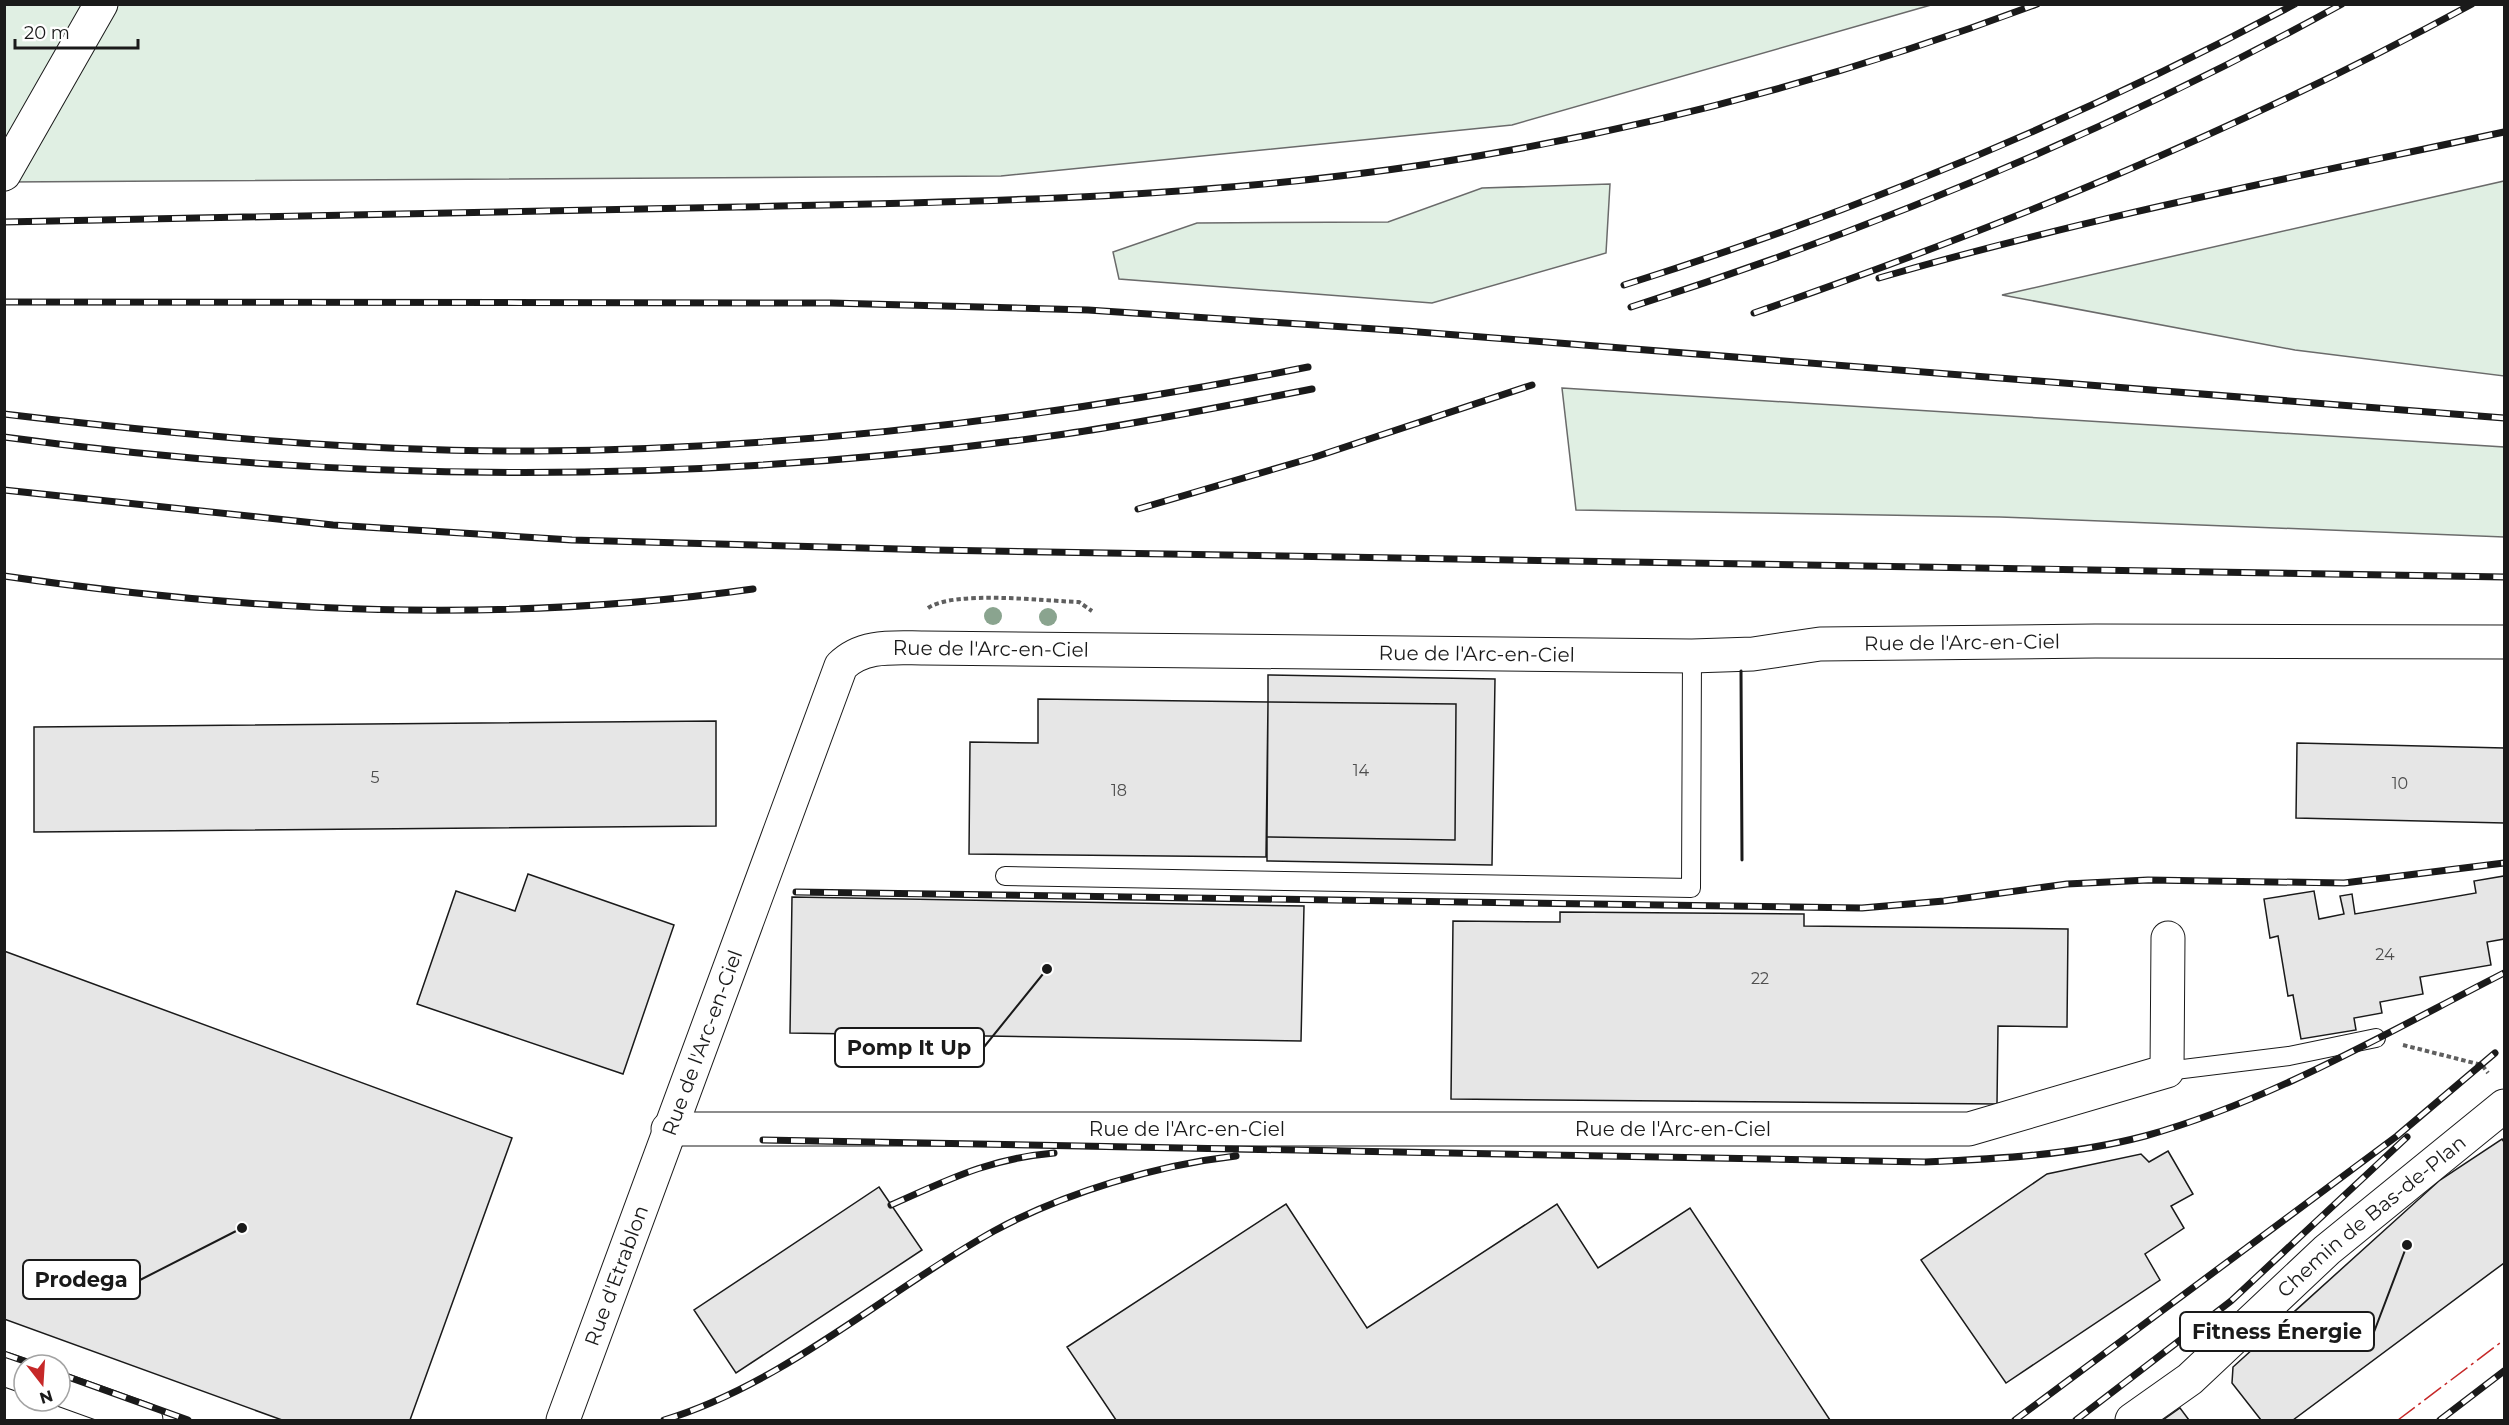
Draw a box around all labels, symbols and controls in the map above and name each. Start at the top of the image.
scale bar [15,12,138,50]
text: 20 m [24,22,70,44]
street label: Rue de l'Arc-en-Ciel [1864,629,2060,656]
street label: Rue de l'Arc-en-Ciel [893,636,1089,662]
street label: Rue de l'Arc-en-Ciel [1379,641,1575,667]
house number: 14 [1353,761,1370,780]
house number: 5 [370,768,380,787]
house number: 10 [2392,774,2408,793]
house number: 18 [1111,781,1127,800]
house number: 24 [2375,945,2395,964]
street label: Rue de l'Arc-en-Ciel [657,947,747,1139]
house number: 22 [1751,969,1769,988]
callout: Pomp It Up [835,1028,984,1067]
text: Pomp It Up [847,1035,971,1060]
street label: Rue de l'Arc-en-Ciel [1089,1117,1285,1141]
street label: Rue de l'Arc-en-Ciel [1575,1117,1771,1141]
street label: Chemin de Bas-de-Plan [2272,1130,2471,1302]
street label: Rue d'Etrablon [579,1202,653,1349]
callout: Prodega [23,1260,140,1299]
text: Prodega [34,1267,128,1292]
callout: Fitness Énergie [2180,1312,2374,1351]
text: Fitness Énergie [2192,1319,2362,1344]
north arrow [12,1353,72,1413]
text: N [37,1386,55,1408]

